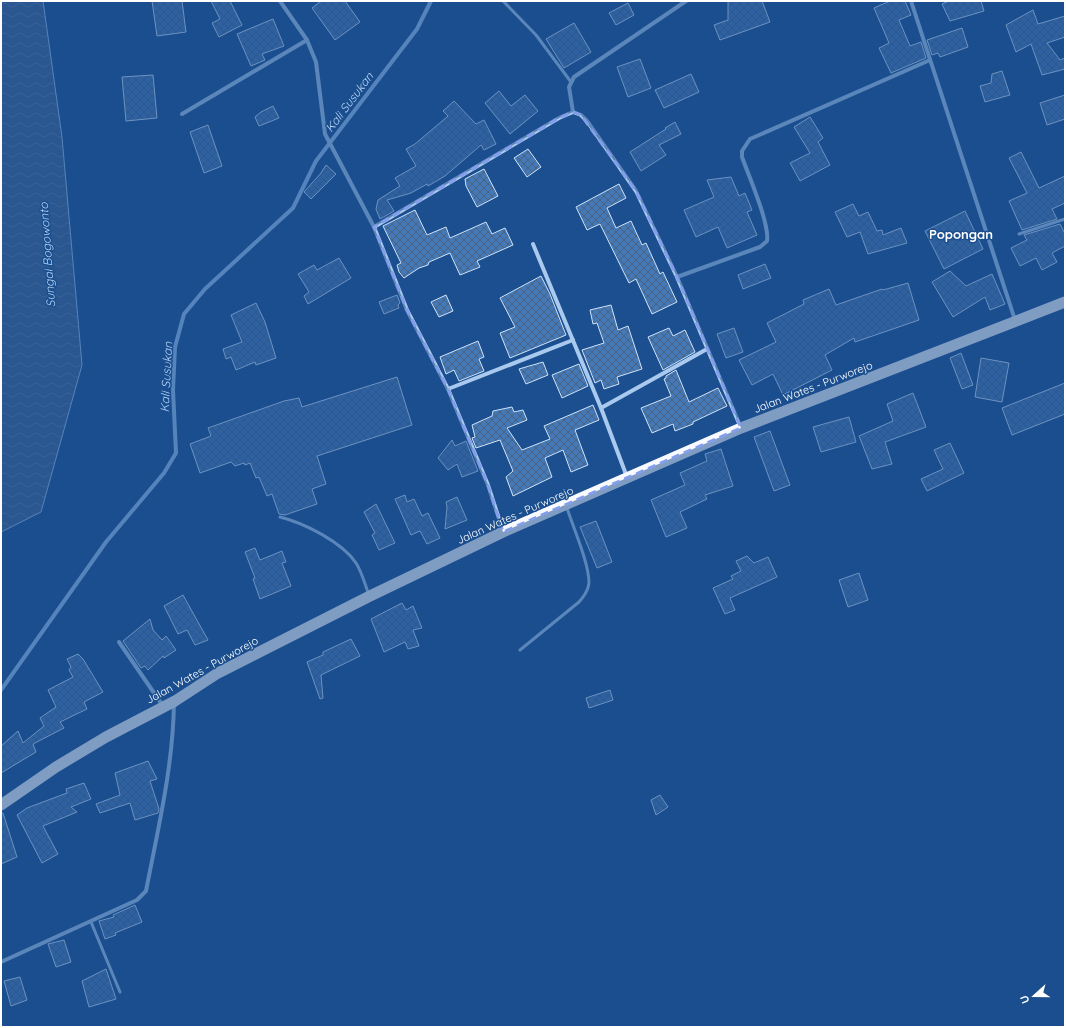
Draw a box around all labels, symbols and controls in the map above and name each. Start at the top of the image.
water label: Kali Susukan [322,68,377,135]
water label: Sungai Bogowonto [36,201,58,308]
district label: Popongan [929,226,993,242]
water label: Kali Susukan [157,340,175,413]
street label: Jalan Wates - Purworejo [752,358,875,416]
street label: Jalan Wates - Purworejo [454,483,576,547]
street label: Jalan Wates - Purworejo [143,633,261,707]
north arrow [1014,976,1054,1016]
text: U [1017,993,1033,1006]

